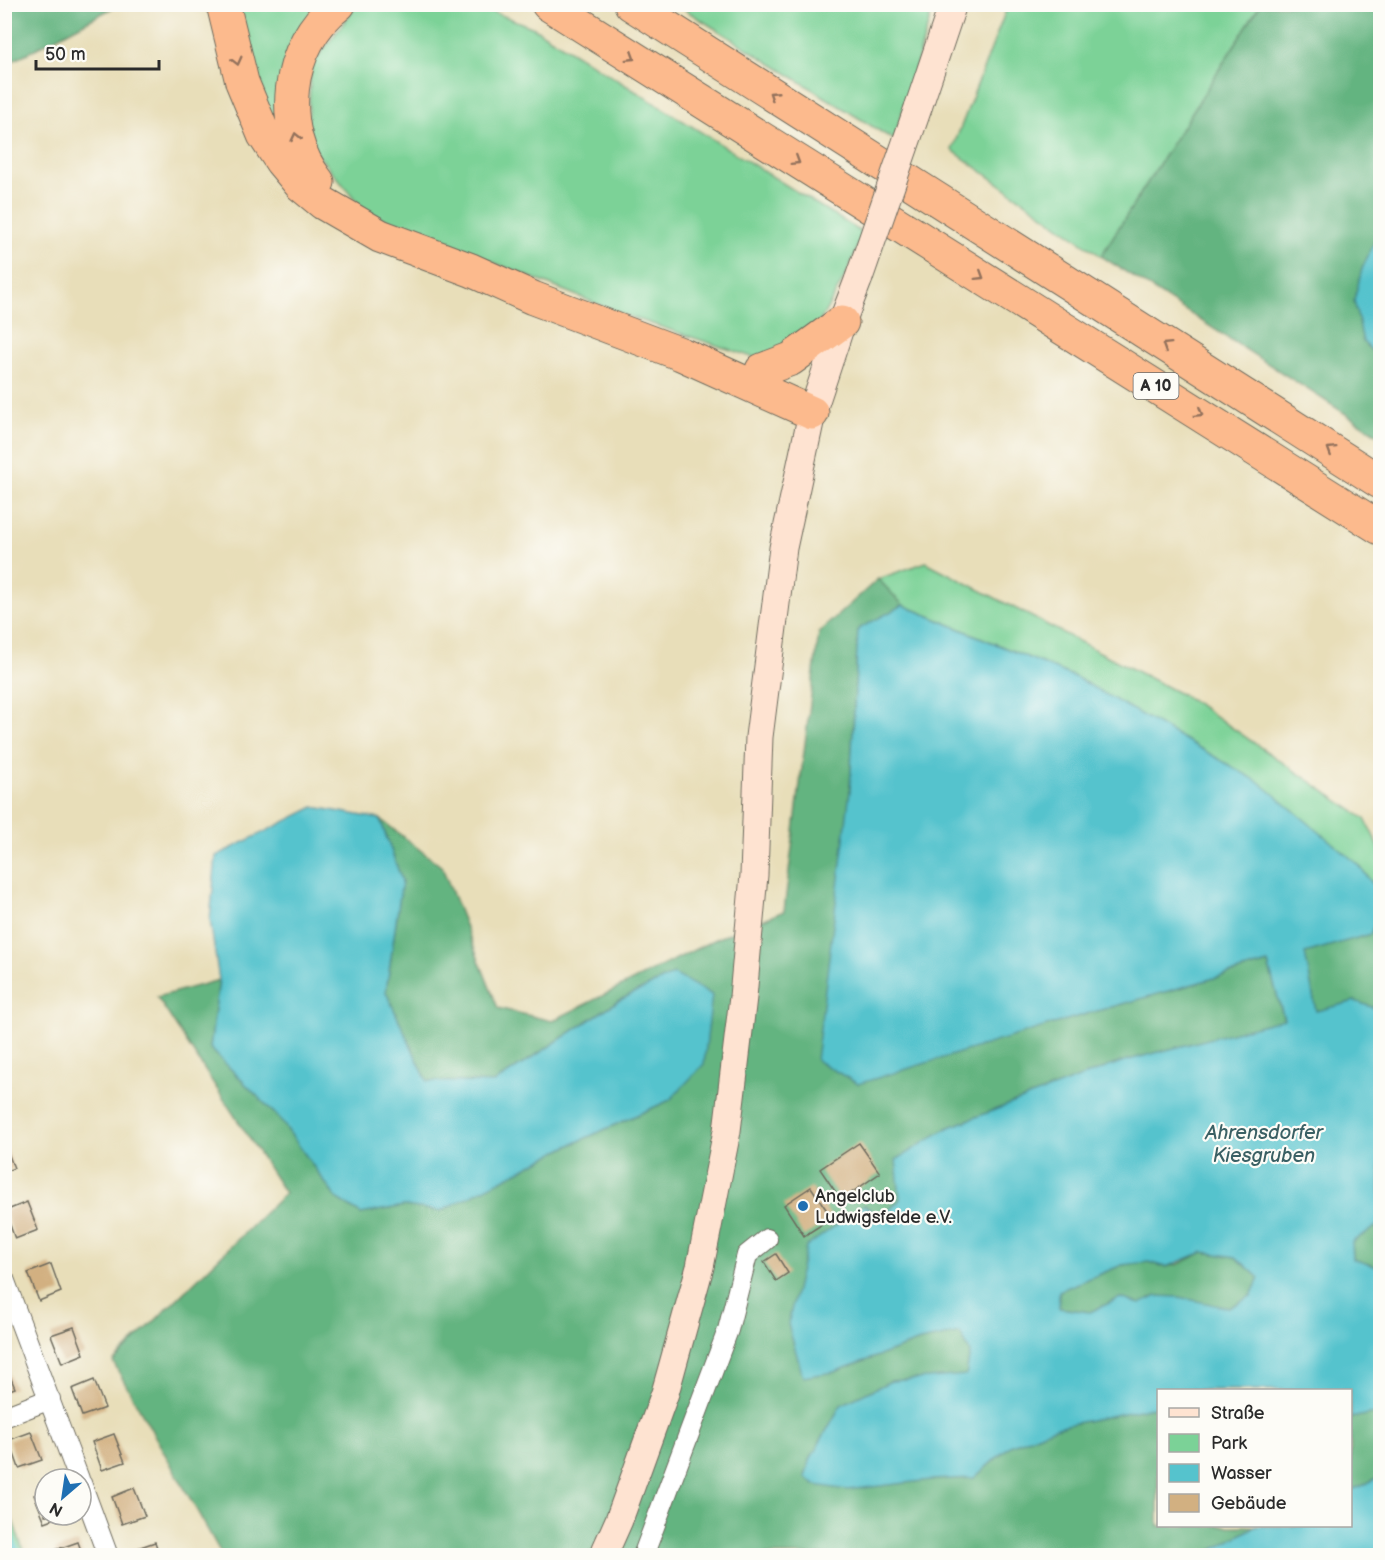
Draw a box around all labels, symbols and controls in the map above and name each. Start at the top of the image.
scale bar [36,33,159,71]
text: 50 m [45,44,86,65]
one-way arrow [625,50,635,62]
one-way arrow [230,56,243,66]
one-way arrow [769,91,779,103]
one-way arrow [290,132,303,142]
one-way arrow [790,154,801,165]
one-way arrow [974,269,984,281]
one-way arrow [1162,342,1173,353]
road number: A 10 [1134,373,1178,399]
one-way arrow [1193,406,1203,418]
one-way arrow [1327,446,1337,458]
water label: Ahrensdorfer Kiesgruben [1204,1121,1325,1168]
place label: Angelclub Ludwigsfelde e.V. [815,1186,952,1228]
marker: Angelclub Ludwigsfelde e.V. [796,1199,810,1213]
legend [1157,1389,1352,1527]
text: Straße [1211,1403,1265,1424]
text: Park [1211,1433,1247,1454]
text: Wasser [1211,1463,1272,1484]
north arrow [33,1467,93,1527]
text: Gebäude [1211,1493,1287,1514]
text: N [47,1498,66,1520]

